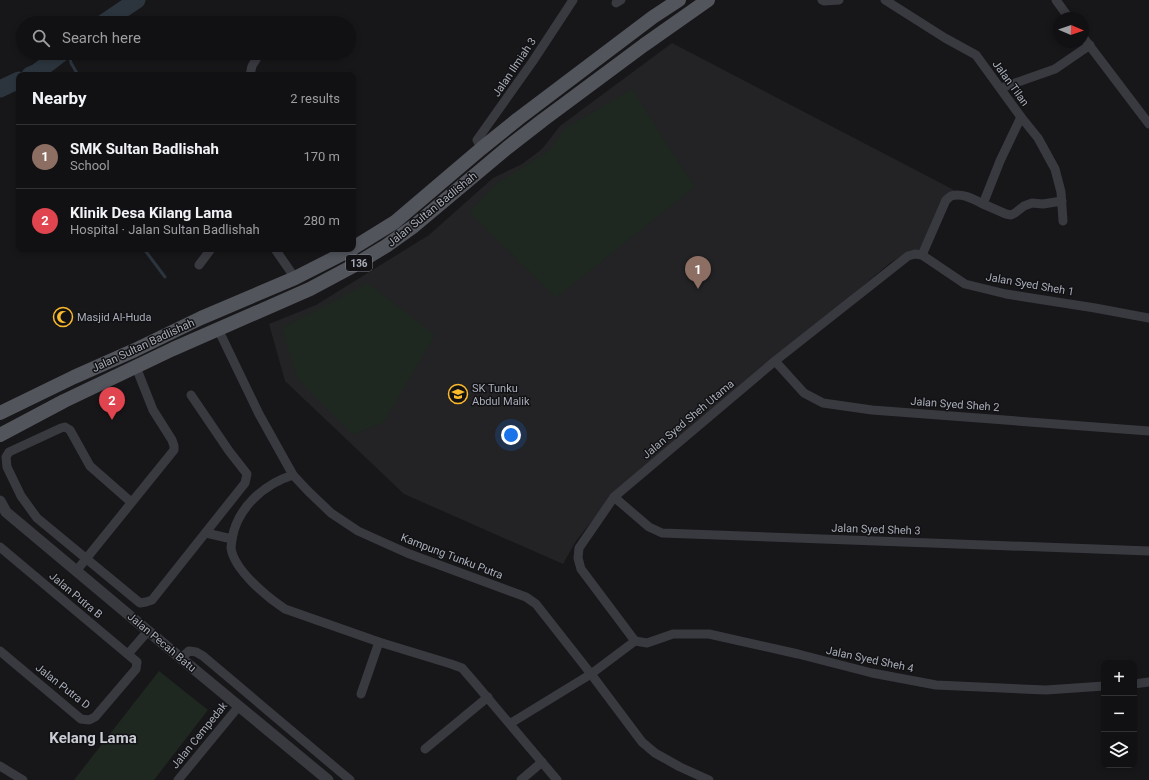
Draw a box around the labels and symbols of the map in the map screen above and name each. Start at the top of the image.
north arrow [1053,12,1089,48]
street label: Jalan Ilmiah 3 [490,35,539,99]
street label: Jalan Tilan [990,58,1032,109]
street label: Jalan Sultan Badlishah [385,169,480,249]
road number: 136 [346,255,372,271]
pin: 1 [685,256,711,289]
street label: Jalan Syed Sheh 1 [985,270,1075,299]
mosque icon: Masjid Al-Huda [52,306,74,328]
place label: Masjid Al-Huda [77,311,152,324]
street label: Jalan Sultan Badlishah [90,316,196,375]
street label: Jalan Syed Sheh Utama [640,377,737,461]
place label: SK Tunku Abdul Malik [472,382,530,408]
school or university icon: SK Tunku Abdul Malik [447,383,469,405]
pin: 2 [99,387,125,420]
street label: Jalan Syed Sheh 2 [910,395,1000,414]
your location [501,425,521,445]
street label: Jalan Syed Sheh 3 [831,521,921,538]
street label: Kampung Tunku Putra [399,531,505,582]
street label: Jalan Putra B [47,569,105,621]
street label: Jalan Pecah Batu [125,610,199,675]
street label: Jalan Syed Sheh 4 [825,644,915,675]
street label: Jalan Putra D [33,661,93,712]
street label: Jalan Cempedak [169,699,230,771]
district label: Kelang Lama [49,729,137,747]

